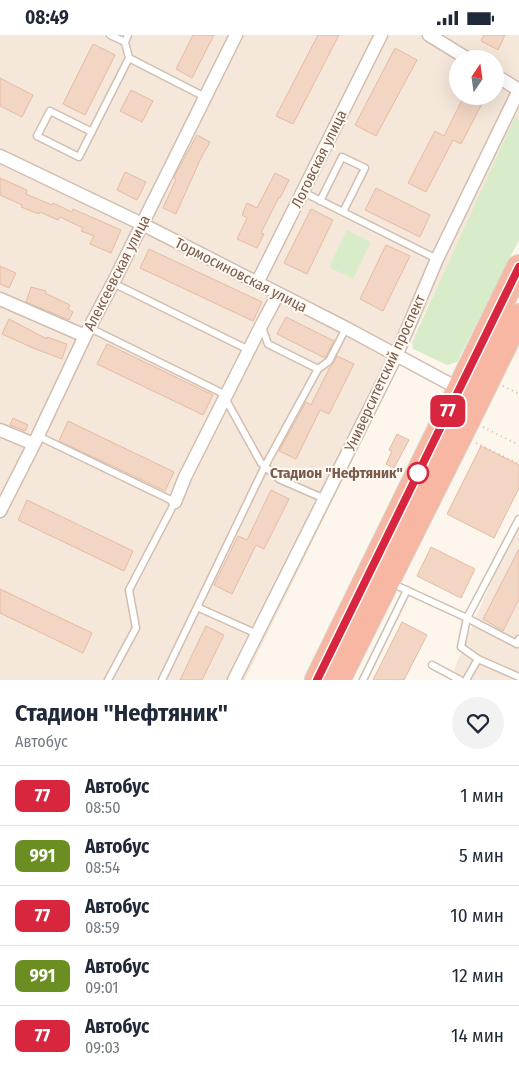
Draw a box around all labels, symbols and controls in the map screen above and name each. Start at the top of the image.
text: 08:49 [25,6,69,29]
north arrow [449,50,504,105]
map controls [449,50,504,105]
street label: Логовская улица [288,107,350,211]
street label: Алексеевская улица [80,212,154,334]
street label: Тормосиновская улица [172,234,310,316]
street label: Университетский проспект [340,291,430,455]
line badge: 77 [426,395,470,427]
text: 77 [440,400,456,422]
marker: Стадион "Нефтяник" [407,462,429,484]
place label: Стадион "Нефтяник" [270,464,403,482]
button: heart [452,697,504,749]
text: Стадион "Нефтяник" [15,699,228,727]
text: Автобус [15,732,68,751]
text: Автобус [85,775,149,798]
text: 1 мин [460,784,504,807]
text: 77 [35,785,50,807]
text: 08:50 [85,798,120,817]
text: Автобус [85,835,149,858]
text: 5 мин [459,844,504,867]
text: 991 [30,845,55,867]
text: 08:54 [85,858,120,877]
text: Автобус [85,895,149,918]
text: 10 мин [450,904,504,927]
text: 77 [35,905,50,927]
text: 08:59 [85,918,120,937]
text: Автобус [85,955,149,978]
text: 12 мин [452,964,504,987]
text: 991 [30,965,55,987]
text: 09:01 [85,978,119,997]
text: Автобус [85,1015,149,1038]
text: 14 мин [451,1024,504,1047]
text: 77 [35,1025,50,1047]
text: 09:03 [85,1038,120,1057]

